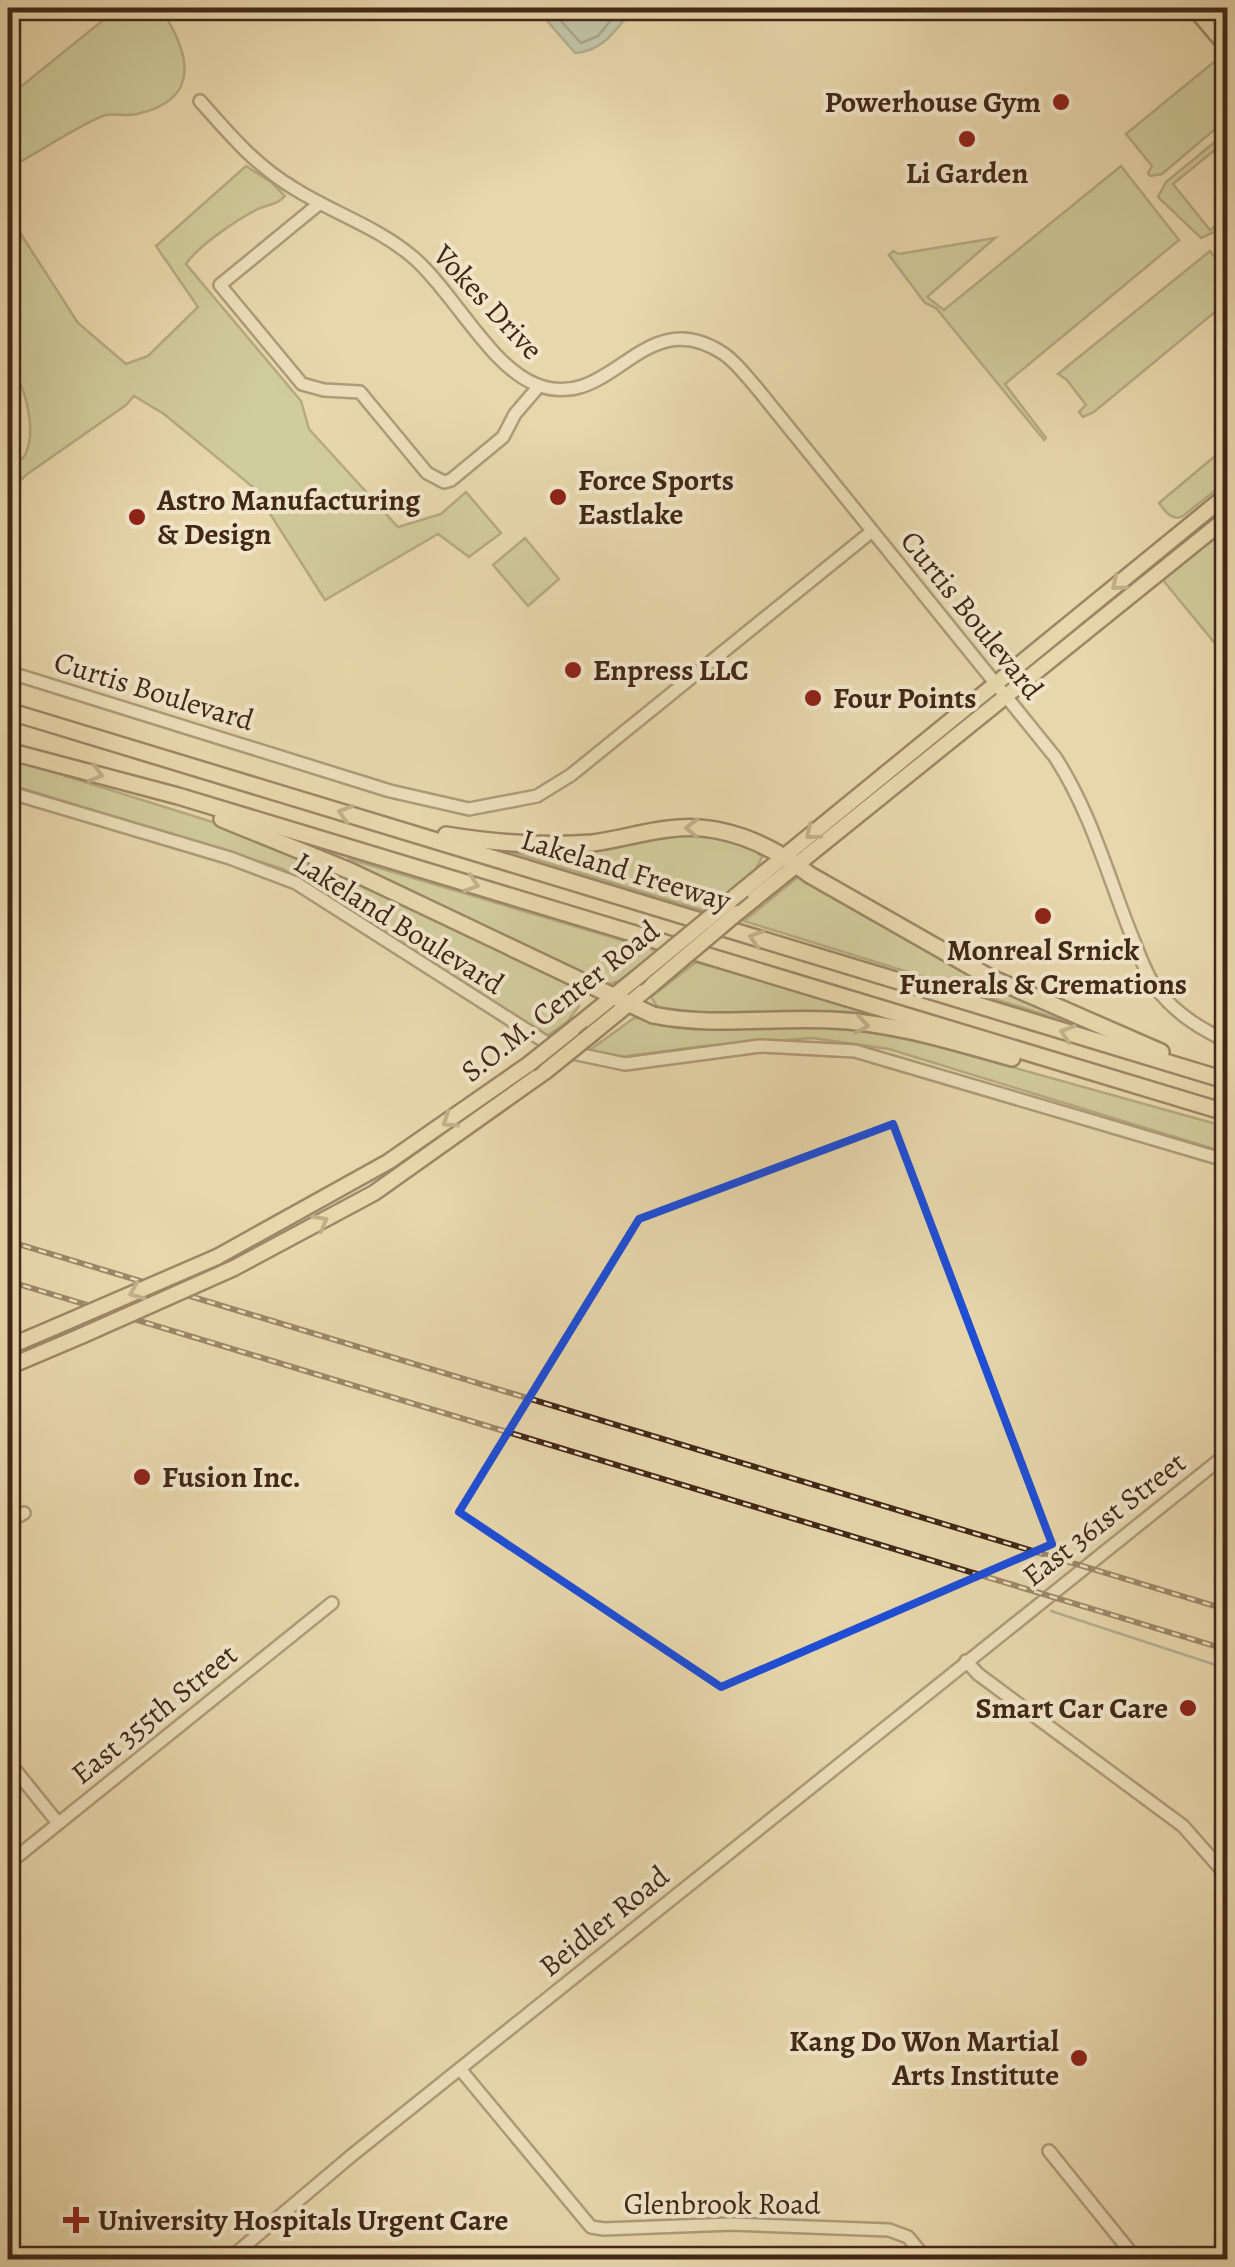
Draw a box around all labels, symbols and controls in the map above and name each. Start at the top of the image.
place label: Powerhouse Gym [824,82,1041,122]
marker: Powerhouse Gym [1050,91,1072,113]
marker: Li Garden [956,128,978,150]
place label: Li Garden [906,153,1028,193]
street label: Vokes Drive [424,235,552,368]
place label: Force Sports Eastlake [578,460,734,534]
place label: Astro Manufacturing & Design [156,480,421,554]
marker: Force Sports Eastlake [547,486,569,508]
marker: Astro Manufacturing & Design [126,506,148,528]
street label: Curtis Boulevard [891,522,1053,709]
one-way arrow [1112,572,1130,590]
street label: Curtis Boulevard [49,642,259,741]
place label: Enpress LLC [593,650,749,690]
marker: Enpress LLC [562,659,584,681]
place label: Four Points [833,678,977,718]
marker: Four Points [802,687,824,709]
one-way arrow [86,763,104,784]
one-way arrow [337,804,354,825]
one-way arrow [684,817,699,839]
street label: Lakeland Freeway [516,819,736,921]
one-way arrow [805,821,823,839]
street label: Lakeland Boulevard [286,842,512,1004]
one-way arrow [463,872,480,893]
marker: Monreal Srnick Funerals & Cremations [1032,905,1054,927]
street label: S.O.M. Center Road [453,910,668,1091]
one-way arrow [749,929,766,950]
place label: Monreal Srnick Funerals & Cremations [899,930,1187,1004]
one-way arrow [854,1013,871,1034]
one-way arrow [1059,1024,1076,1045]
one-way arrow [442,1109,461,1127]
one-way arrow [310,1215,328,1235]
one-way arrow [128,1280,146,1300]
street label: East 361st Street [1014,1442,1194,1595]
place label: Fusion Inc. [162,1457,301,1497]
marker: Fusion Inc. [131,1466,153,1488]
street label: East 355th Street [63,1635,246,1793]
place label: Smart Car Care [976,1688,1168,1728]
marker: Smart Car Care [1177,1697,1199,1719]
street label: Beidler Road [531,1856,678,1986]
place label: Kang Do Won Martial Arts Institute [789,2021,1059,2095]
marker: Kang Do Won Martial Arts Institute [1068,2047,1090,2069]
street label: Glenbrook Road [624,2184,821,2224]
place label: University Hospitals Urgent Care [98,2200,508,2240]
marker: University Hospitals Urgent Care [63,2207,89,2233]

